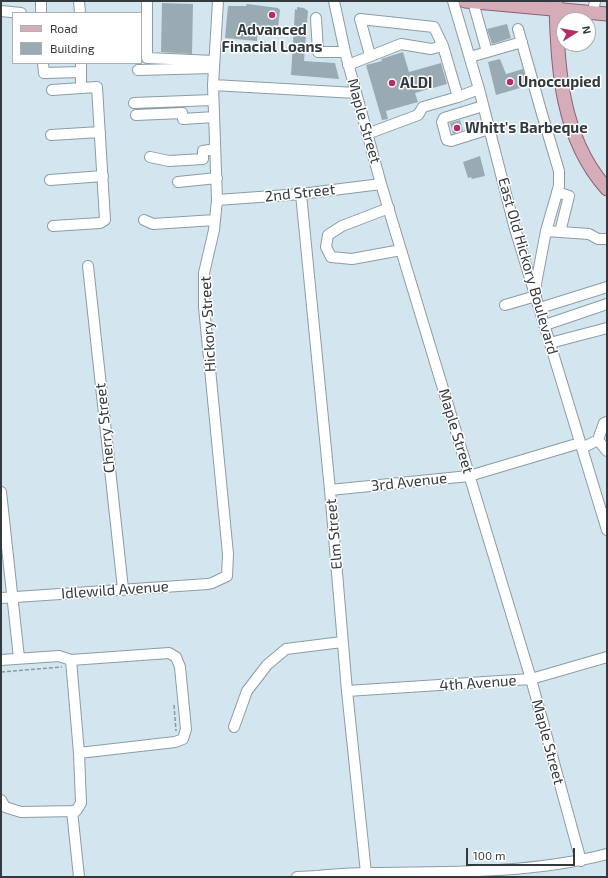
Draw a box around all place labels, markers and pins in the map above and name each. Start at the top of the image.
marker: Advanced Finacial Loans [267,10,277,20]
place label: Advanced Finacial Loans [222,21,322,56]
place label: Unoccupied [518,73,601,91]
place label: ALDI [400,74,432,92]
marker: Unoccupied [505,77,515,87]
marker: ALDI [387,78,397,88]
place label: Whitt's Barbeque [465,119,588,137]
marker: Whitt's Barbeque [452,123,462,133]

